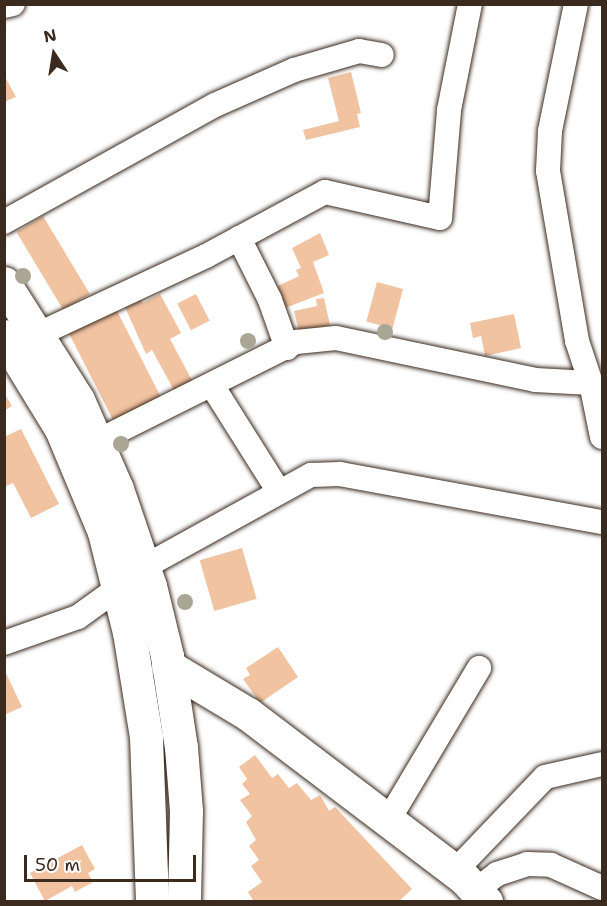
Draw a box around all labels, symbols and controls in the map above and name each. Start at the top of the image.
north arrow [24,24,84,84]
text: N [42,24,59,47]
scale bar [27,843,200,881]
text: 50 m [35,853,80,877]

